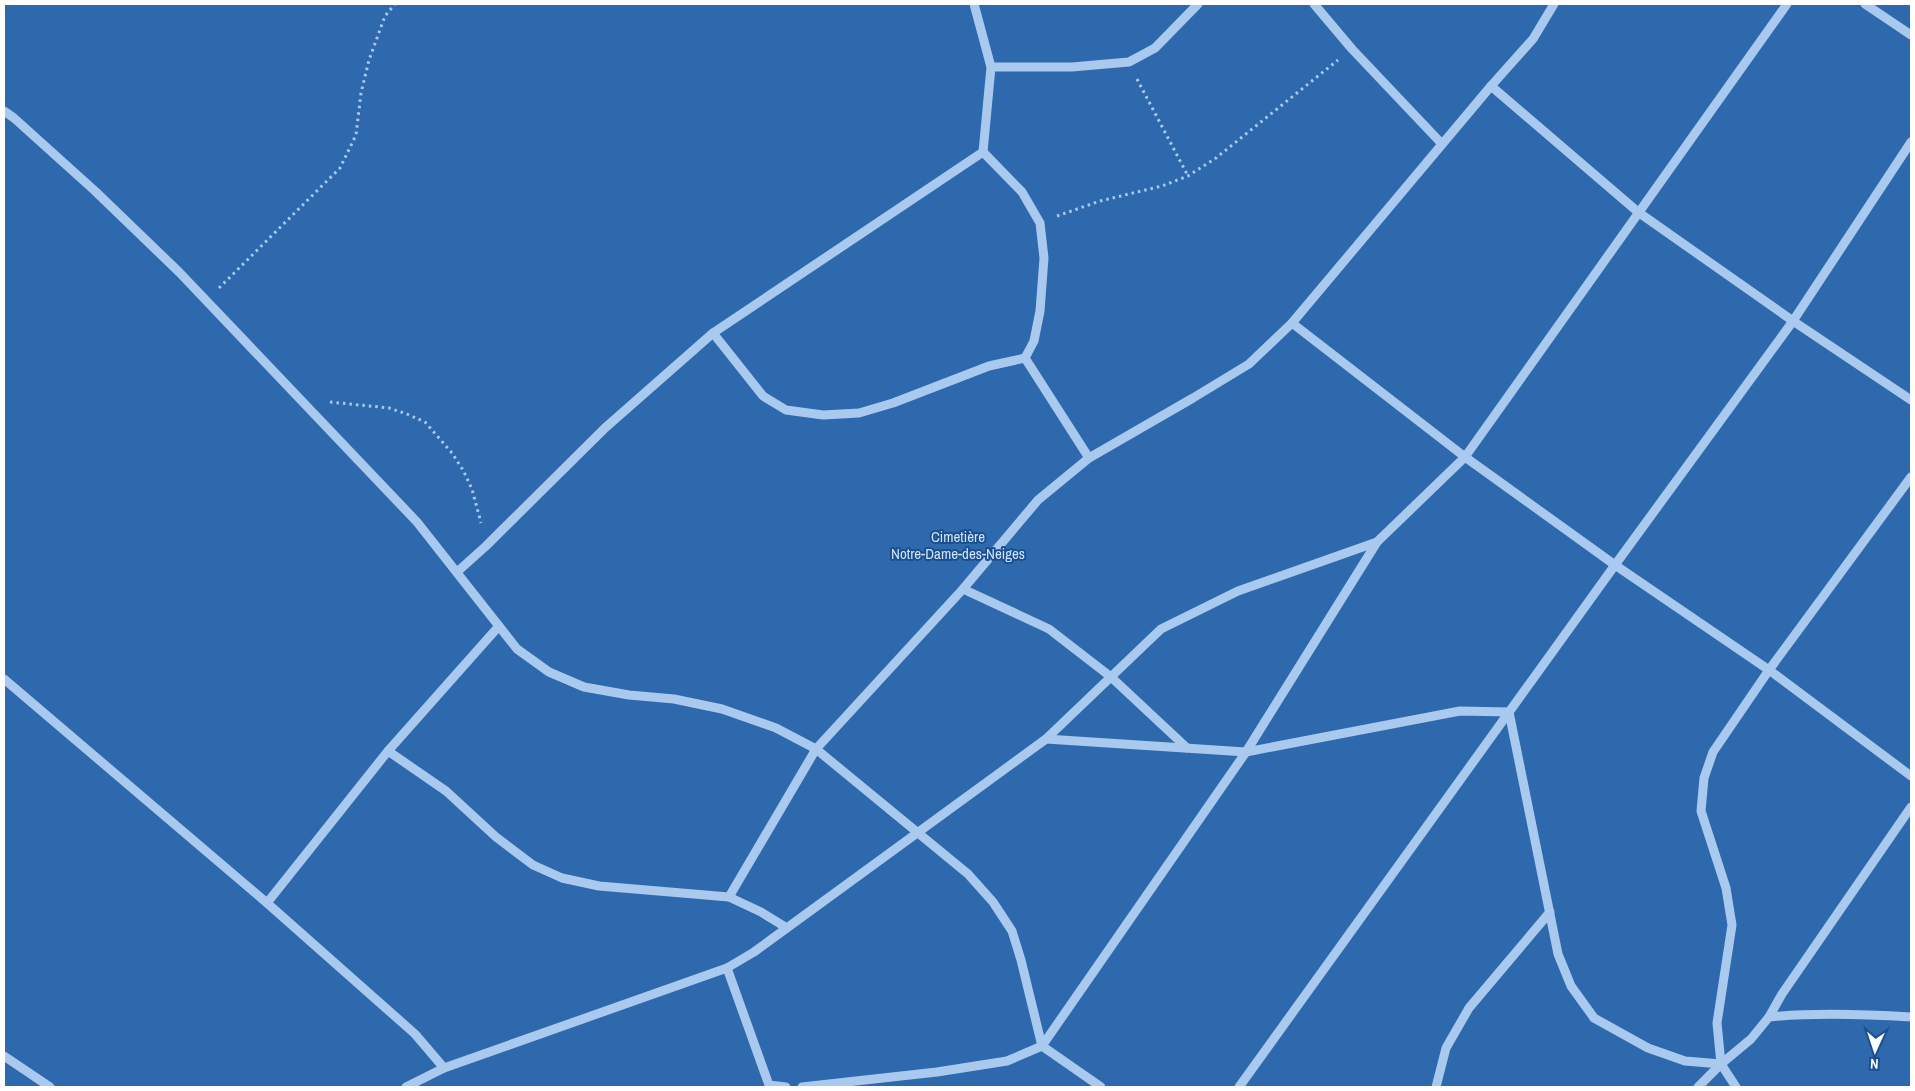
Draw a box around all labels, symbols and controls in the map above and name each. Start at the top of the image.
park label: Cimetière Notre-Dame-des-Neiges [891,526,1025,564]
north arrow [1850,1026,1900,1076]
text: N [1870,1055,1879,1073]

